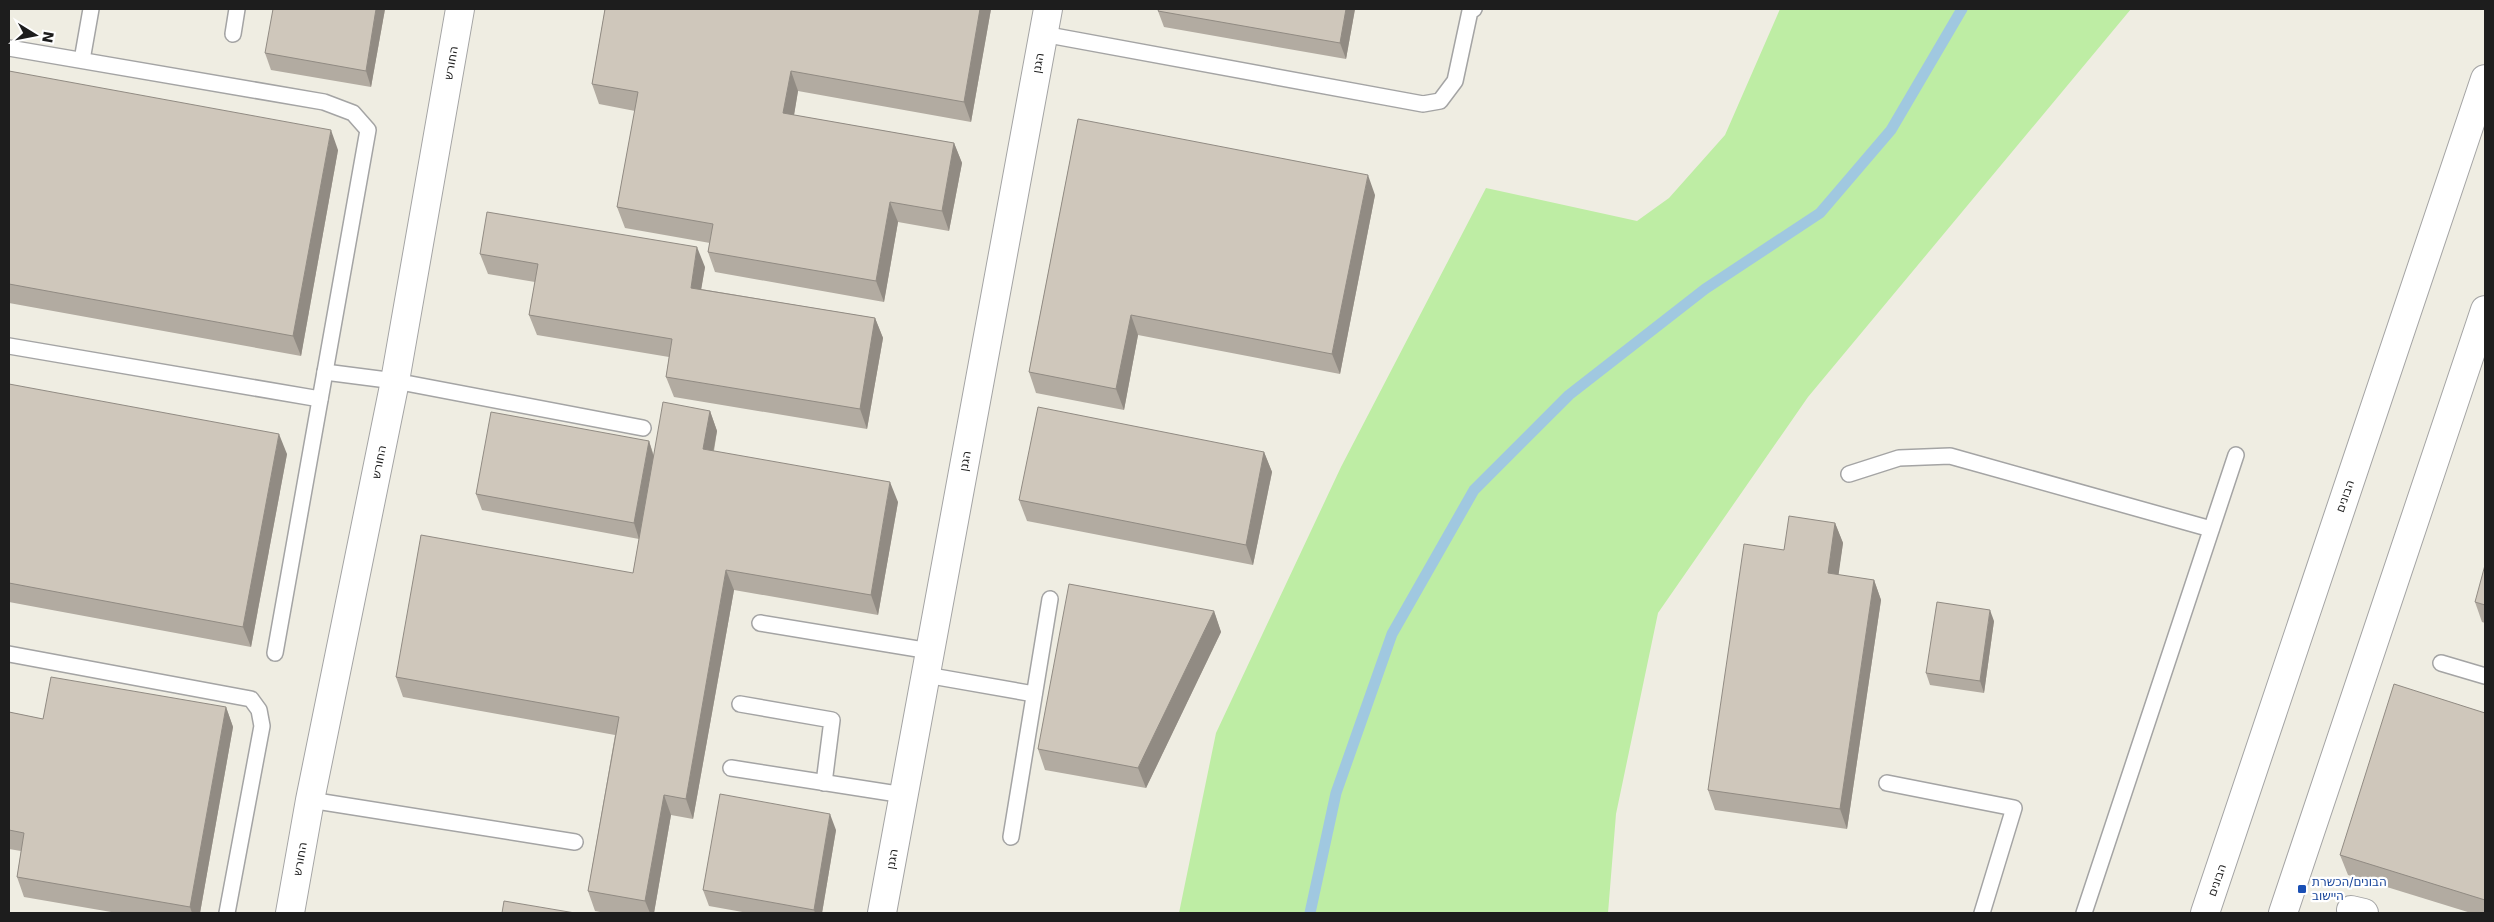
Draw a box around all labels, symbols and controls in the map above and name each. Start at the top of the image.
north arrow [10,10,60,60]
text: N [39,30,57,44]
street label: החורש [441,45,461,81]
street label: הגנן [1029,52,1047,74]
street label: החורש [369,444,389,480]
street label: הגנן [956,450,974,472]
street label: הבונים [2333,478,2357,514]
street label: החורש [290,841,310,877]
street label: הגנן [883,848,901,870]
street label: הבונים [2205,862,2229,898]
place label: הבונים/הכשרת היישוב [2312,875,2387,903]
marker: הבונים/הכשרת היישוב [2296,883,2308,895]

